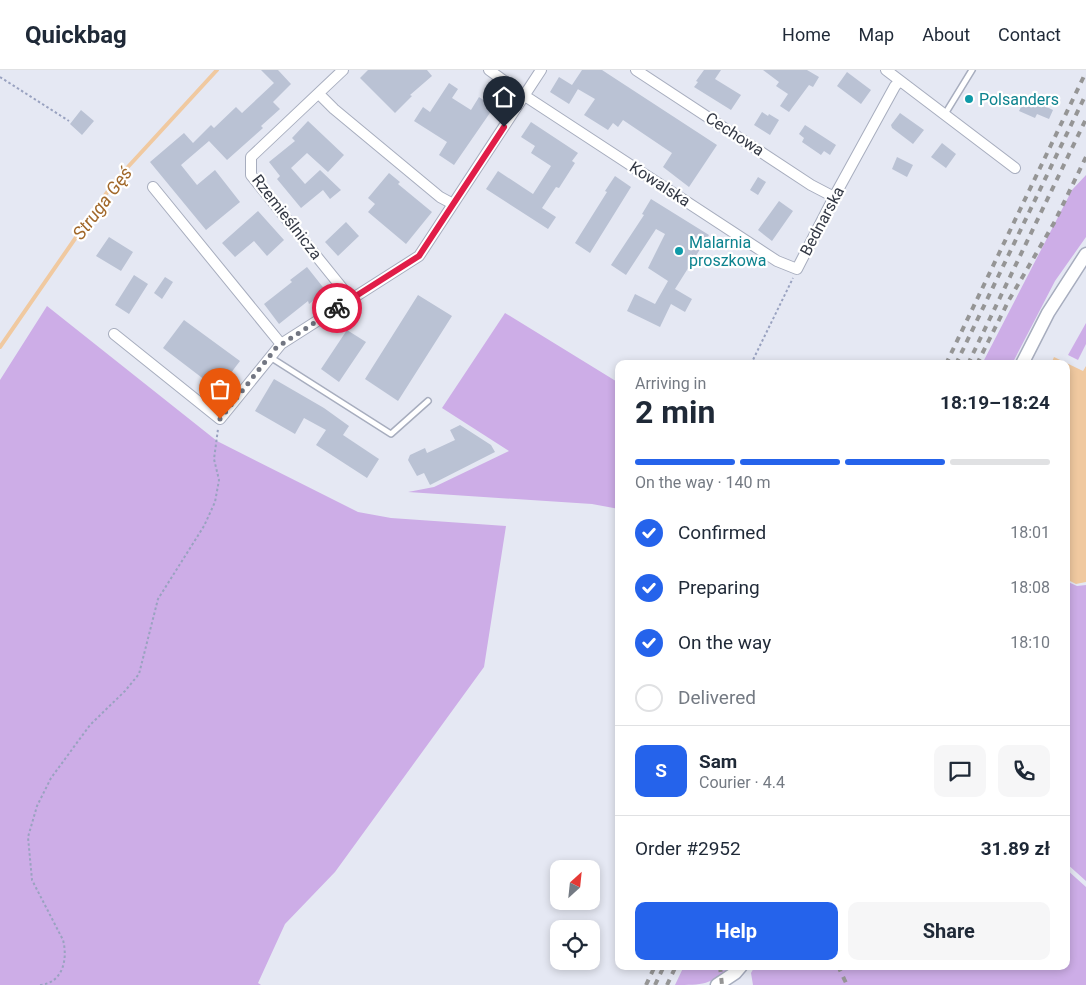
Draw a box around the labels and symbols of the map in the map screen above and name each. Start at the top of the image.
pin [483,76,525,127]
place label: Polsanders [979,90,1059,109]
marker: Polsanders [963,93,975,105]
street label: Cechowa [702,108,768,160]
street label: Kowalska [626,157,694,211]
water label: Struga Gęś [68,163,136,243]
street label: Rzemieślnicza [248,171,326,263]
street label: Bednarska [796,183,848,259]
place label: Malarnia proszkowa [689,233,767,270]
marker: Malarnia proszkowa [673,245,685,257]
courier [312,283,362,333]
pin [199,368,241,419]
north arrow [550,860,600,910]

